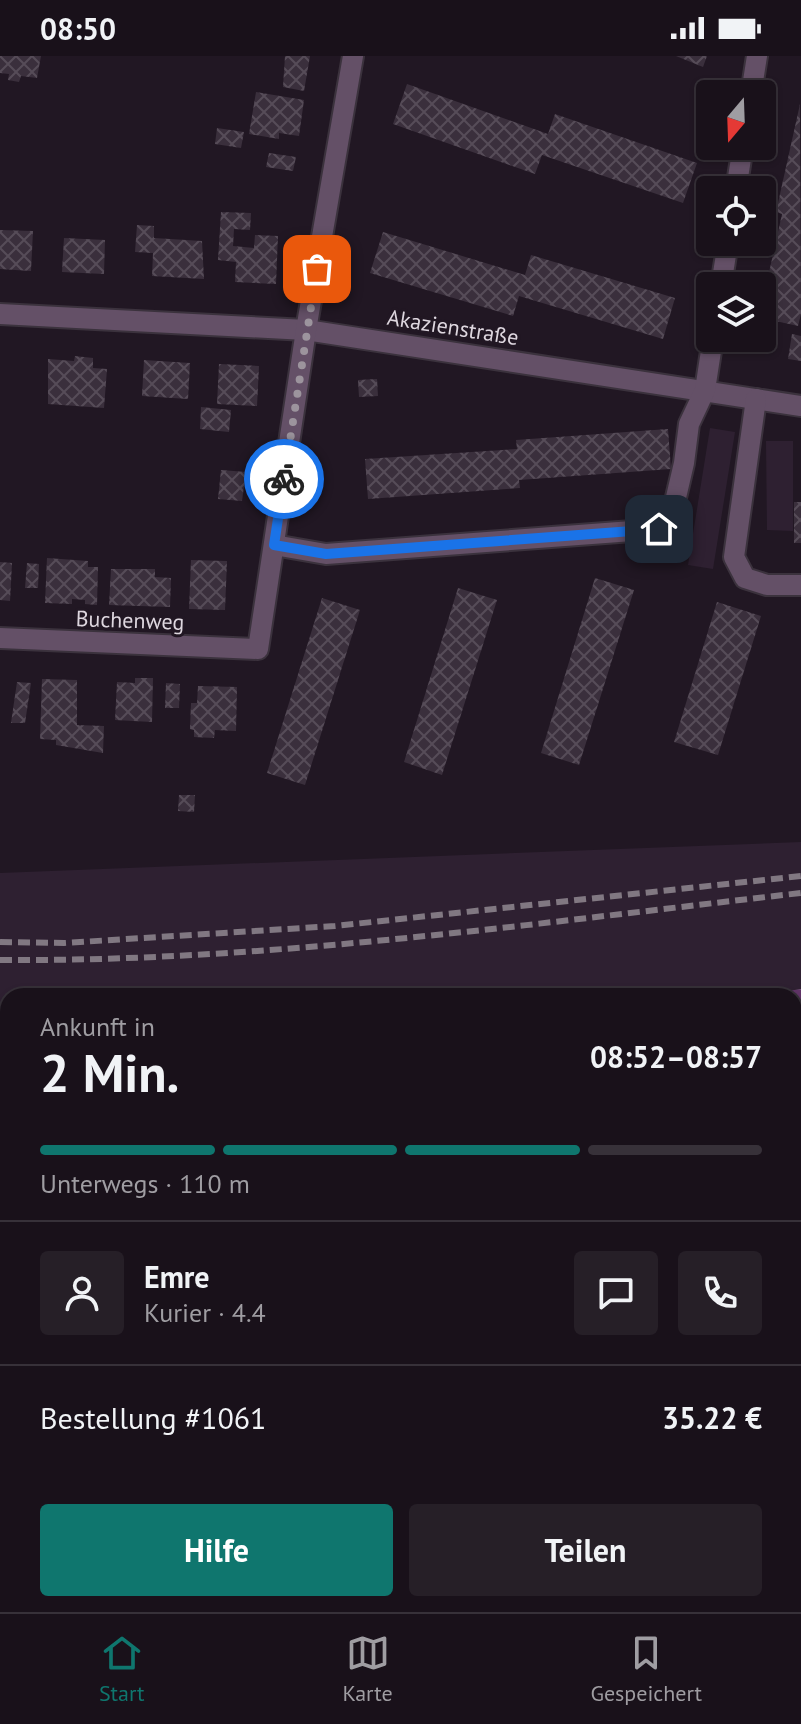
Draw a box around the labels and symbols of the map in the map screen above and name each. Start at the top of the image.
north arrow [696,80,776,160]
pin [283,235,351,303]
street label: Akazienstraße [385,303,521,351]
courier [244,439,324,519]
pin [625,495,693,563]
street label: Buchenweg [75,604,185,636]

